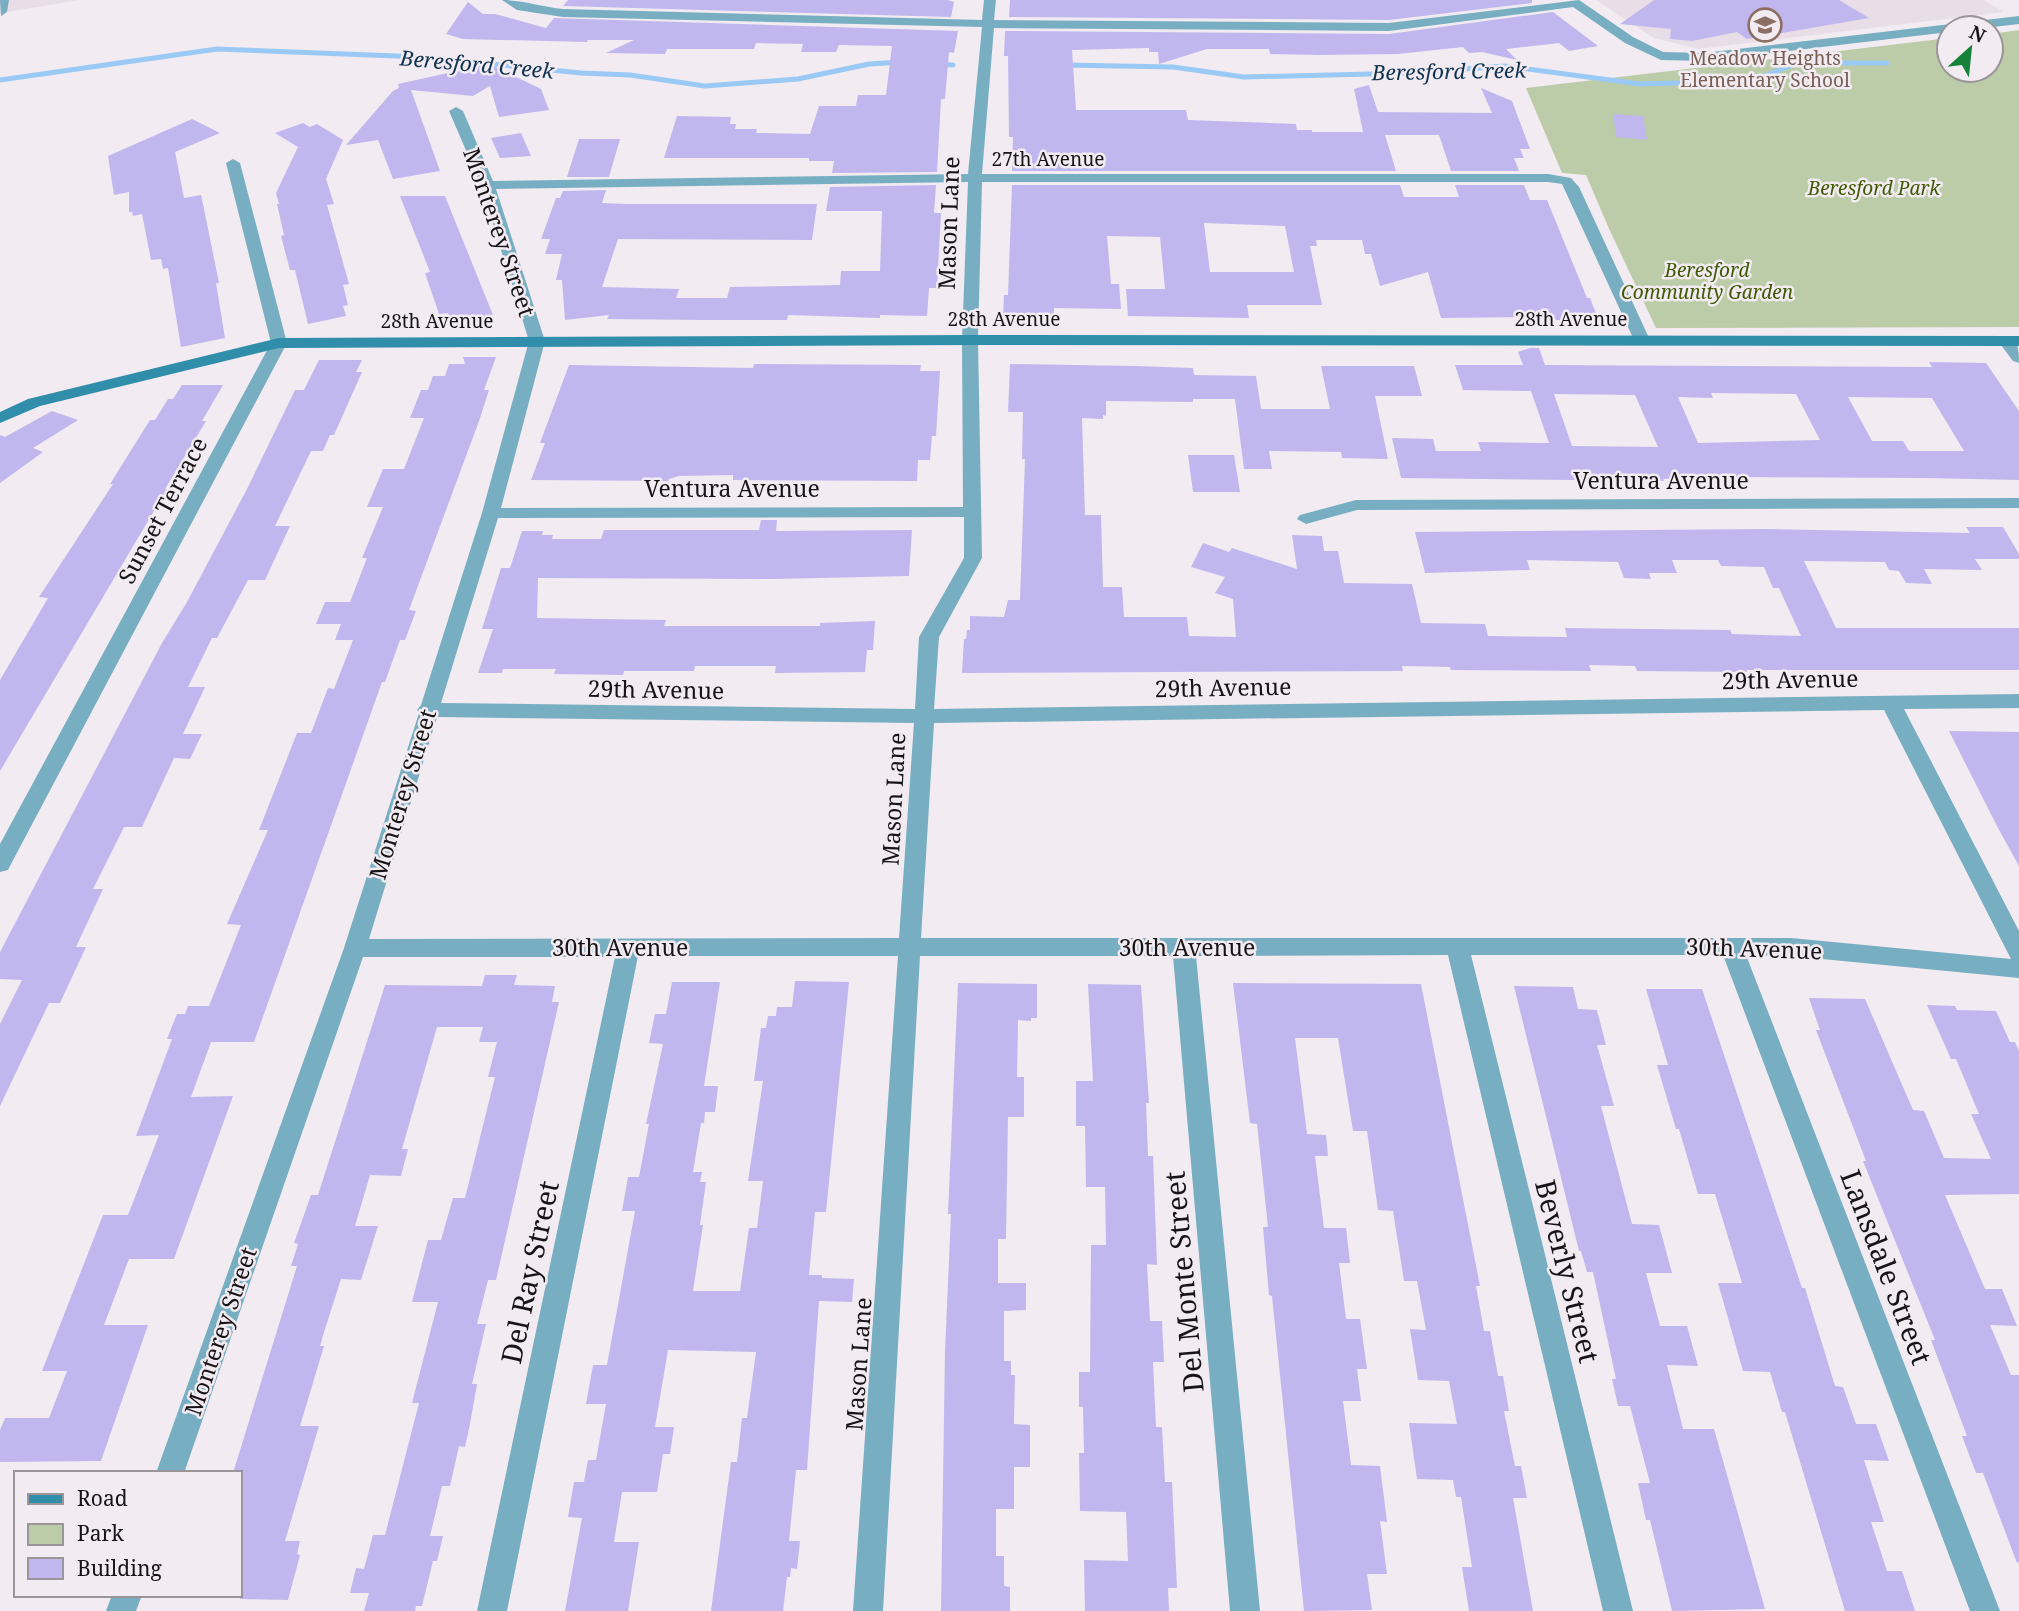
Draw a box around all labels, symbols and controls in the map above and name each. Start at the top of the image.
school or university icon: Meadow Heights Elementary School [1746,6,1784,44]
north arrow [1935,14,2005,84]
text: N [1965,19,1990,49]
water label: Beresford Creek [398,43,556,85]
place label: Meadow Heights Elementary School [1680,45,1850,93]
water label: Beresford Creek [1370,56,1528,86]
street label: Monterey Street [456,143,544,321]
street label: 27th Avenue [992,146,1104,172]
street label: Mason Lane [930,156,966,290]
park label: Beresford Park [1807,175,1941,201]
park label: Beresford Community Garden [1621,257,1794,305]
street label: 28th Avenue [948,306,1060,332]
street label: 28th Avenue [1515,306,1627,332]
street label: 28th Avenue [381,308,493,334]
street label: Sunset Terrace [110,431,214,589]
street label: Ventura Avenue [1573,464,1749,496]
street label: Ventura Avenue [644,472,820,504]
street label: 29th Avenue [1721,662,1859,696]
street label: 29th Avenue [1154,670,1292,704]
street label: 29th Avenue [587,672,725,706]
street label: Monterey Street [361,705,443,883]
street label: Mason Lane [874,732,912,866]
street label: 30th Avenue [1685,930,1823,966]
street label: 30th Avenue [552,931,688,963]
street label: 30th Avenue [1119,931,1255,963]
street label: Lansdale Street [1832,1164,1942,1370]
street label: Del Monte Street [1154,1170,1212,1394]
street label: Beverly Street [1527,1175,1609,1367]
street label: Del Ray Street [491,1177,567,1367]
street label: Monterey Street [176,1242,264,1420]
street label: Mason Lane [837,1296,879,1432]
legend [14,1471,242,1597]
text: Road [77,1484,128,1512]
text: Park [77,1519,124,1547]
text: Building [77,1554,162,1582]

